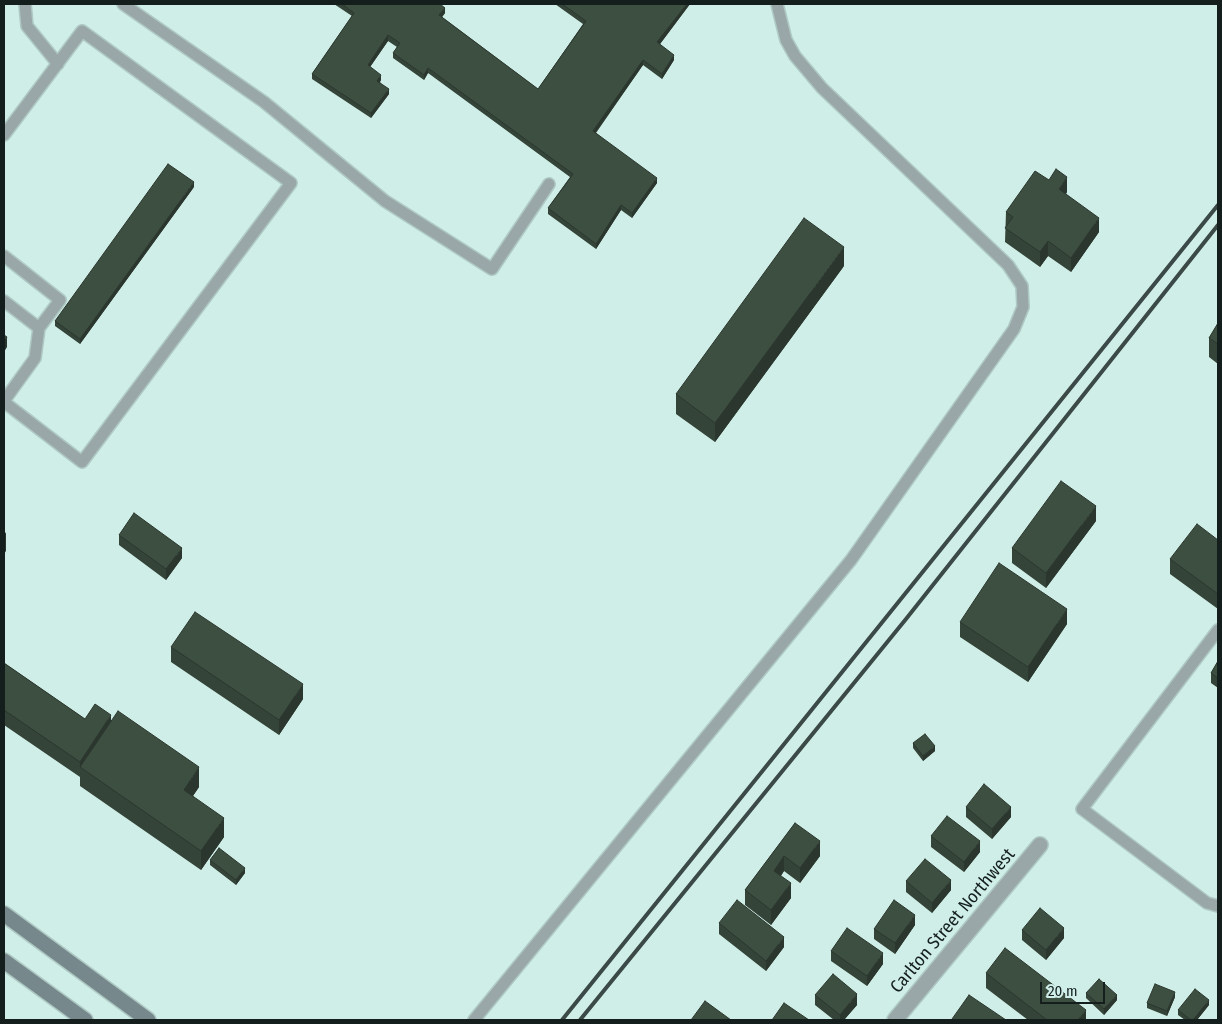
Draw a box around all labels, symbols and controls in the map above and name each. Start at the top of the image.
street label: Carlton Street Northwest [886,844,1020,998]
scale bar [1042,972,1107,1004]
text: 20 m [1048,982,1078,1000]

